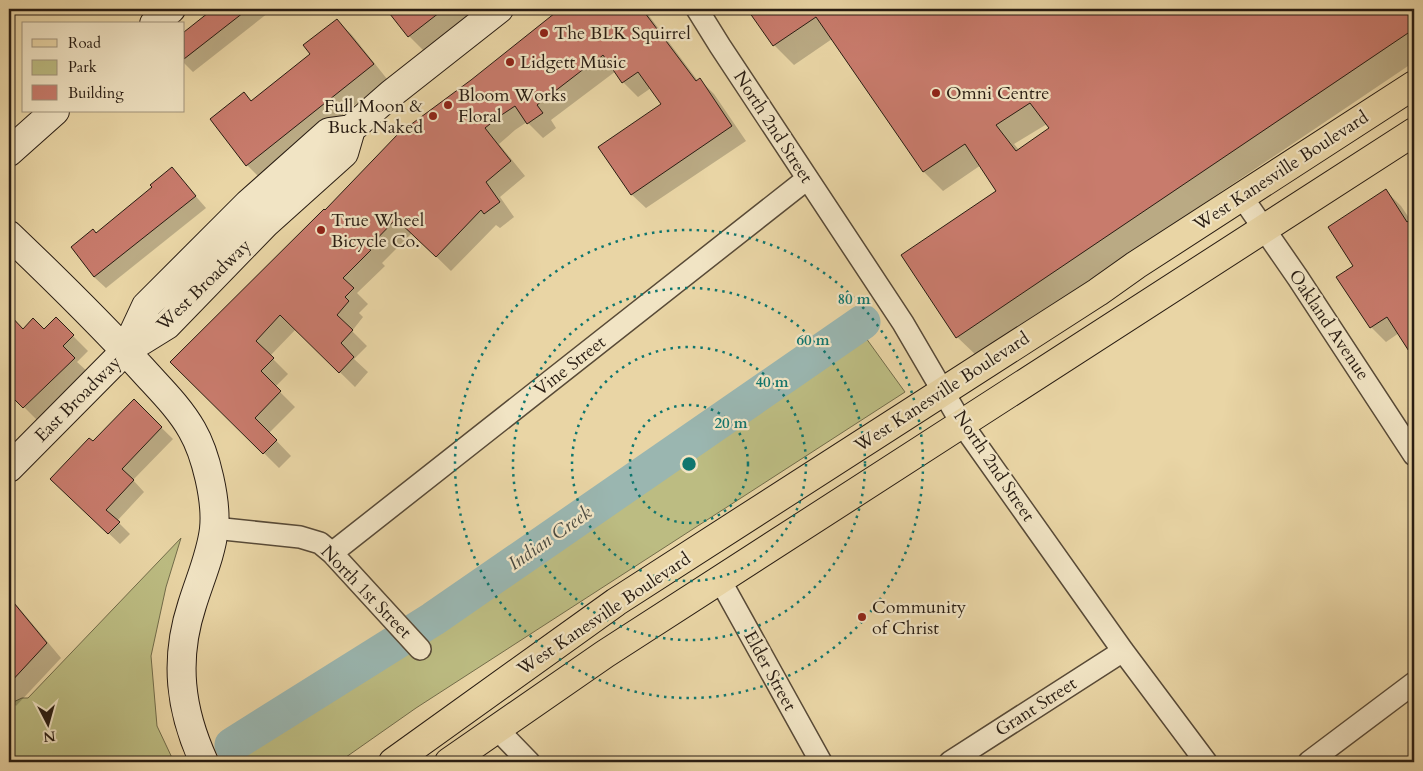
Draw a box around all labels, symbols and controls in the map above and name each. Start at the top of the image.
place label: The BLK Squirrel [554,21,691,46]
legend [22,22,185,112]
marker: The BLK Squirrel [538,27,550,39]
text: Road [68,33,101,53]
place label: Lidgett Music [520,50,626,75]
marker: Lidgett Music [504,56,516,68]
text: Park [68,57,97,77]
street label: North 2nd Street [727,66,819,188]
place label: Omni Centre [946,81,1050,106]
text: Building [68,83,124,103]
place label: Bloom Works Floral [458,83,566,129]
marker: Omni Centre [930,87,942,99]
place label: Full Moon & Buck Naked [324,94,424,140]
marker: Bloom Works Floral [442,99,454,111]
street label: West Kanesville Boulevard [1188,105,1374,238]
marker: Full Moon & Buck Naked [427,110,439,122]
place label: True Wheel Bicycle Co. [331,208,425,254]
marker: True Wheel Bicycle Co. [315,224,327,236]
street label: West Broadway [151,233,257,337]
street label: Oakland Avenue [1283,265,1375,385]
text: 80 m [837,289,871,309]
street label: West Kanesville Boulevard [849,326,1035,459]
street label: Vine Street [529,330,611,402]
text: 60 m [796,330,830,350]
street label: East Broadway [29,350,127,448]
text: 40 m [755,372,789,392]
street label: North 2nd Street [948,405,1041,527]
text: 20 m [714,413,748,433]
centre of rings [680,455,698,473]
water label: Indian Creek [503,499,598,576]
street label: North 1st Street [315,540,417,644]
street label: West Kanesville Boulevard [512,546,696,682]
place label: Community of Christ [872,595,967,641]
marker: Community of Christ [856,611,868,623]
street label: Elder Street [738,626,802,716]
street label: Grant Street [990,671,1082,743]
north arrow [22,698,72,748]
text: N [42,726,56,747]

